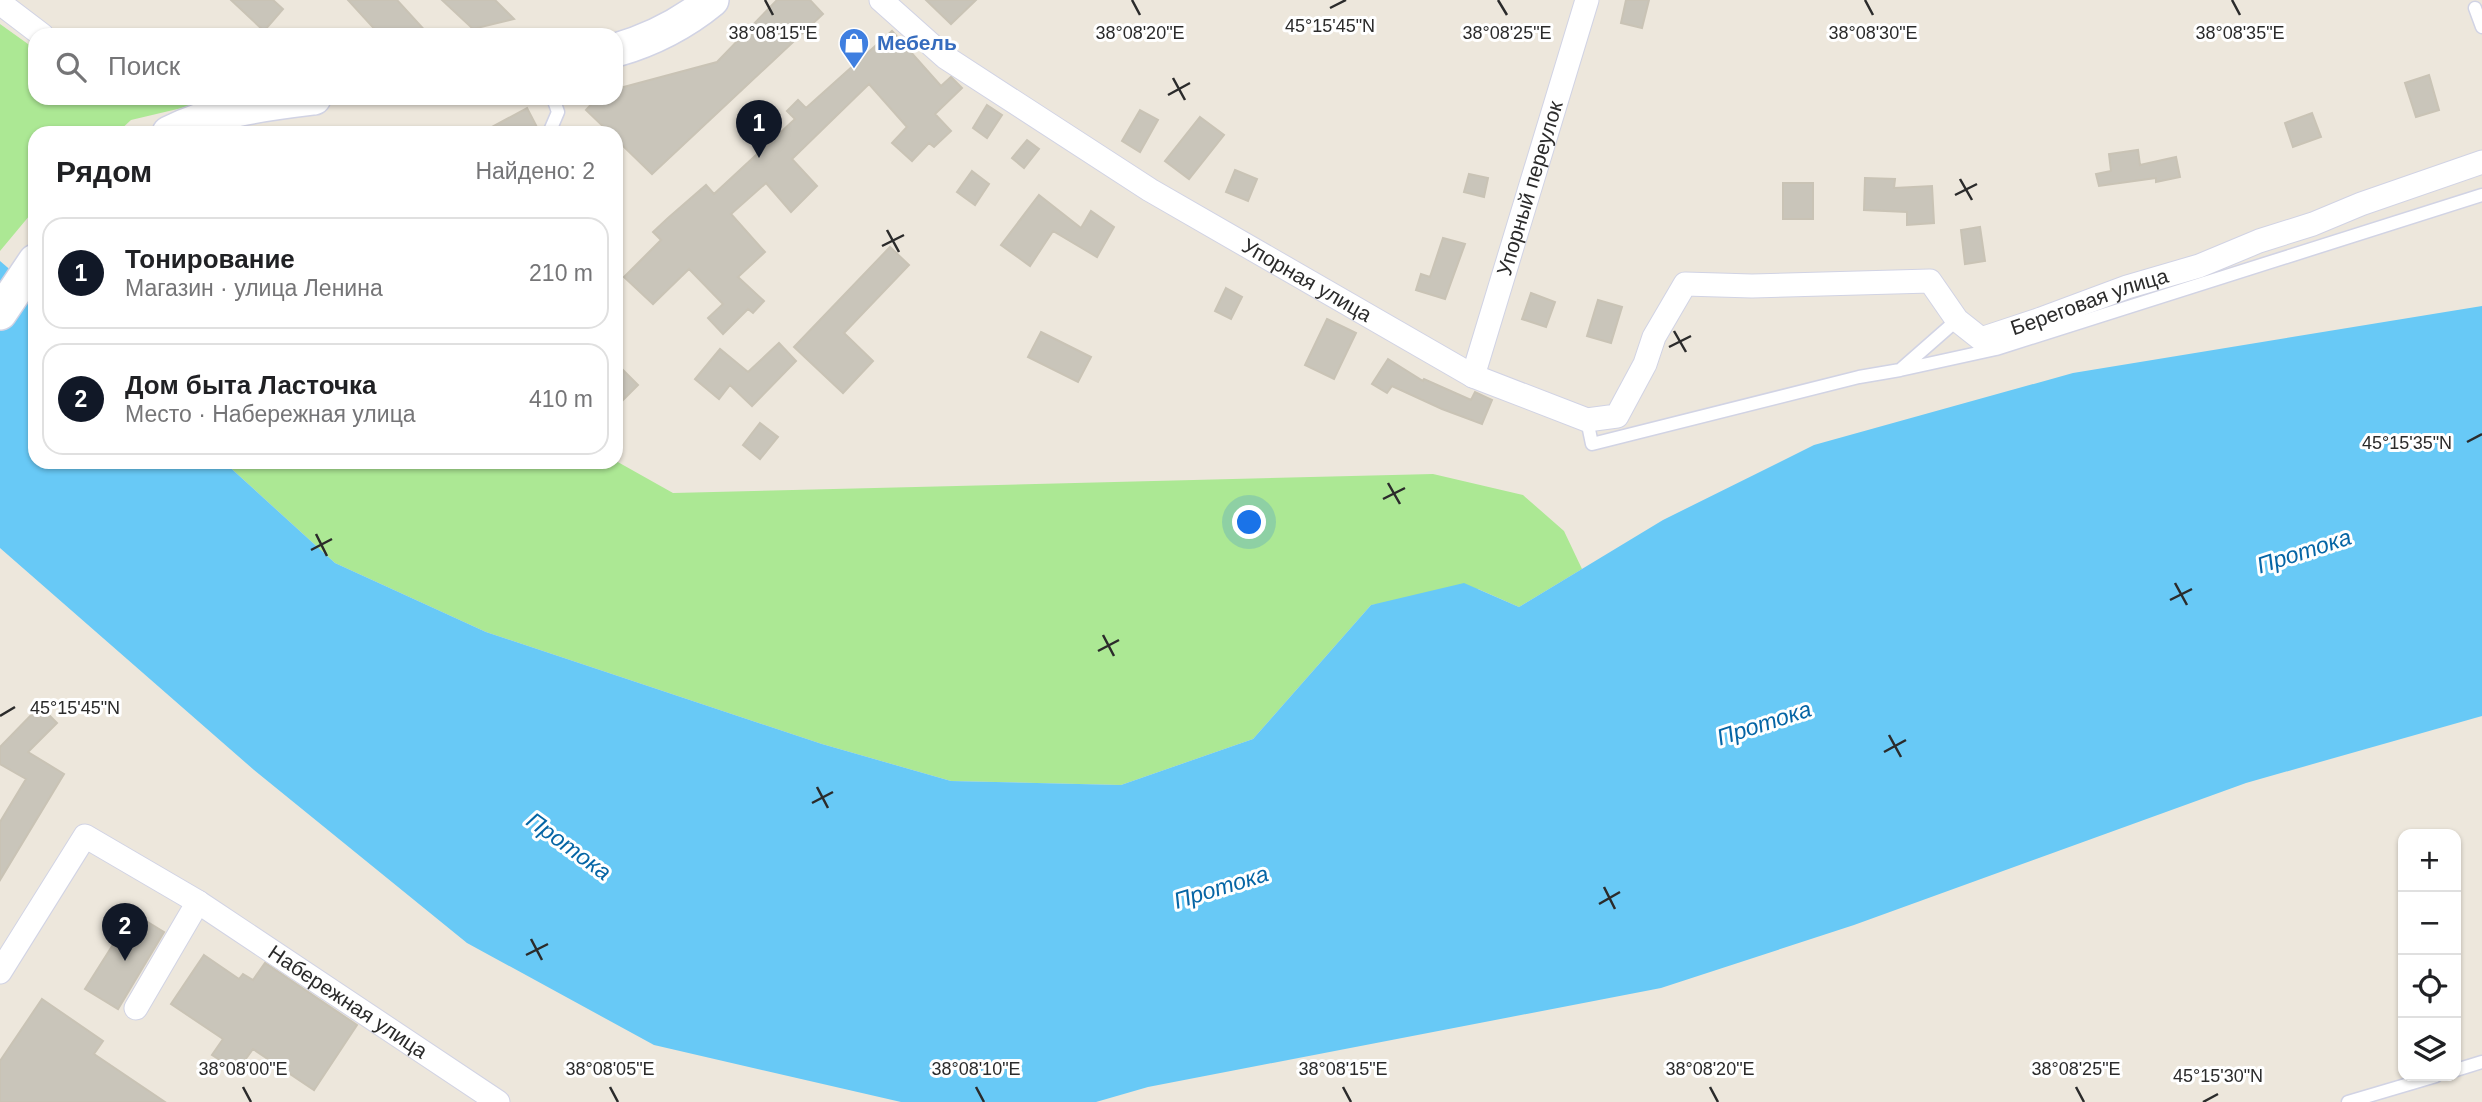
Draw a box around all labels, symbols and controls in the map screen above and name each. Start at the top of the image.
text: 45°15'45"N [1285,16,1375,36]
text: 38°08'15"E [728,23,818,43]
text: 38°08'20"E [1095,23,1185,43]
text: 38°08'25"E [1462,23,1552,43]
text: 38°08'30"E [1828,23,1918,43]
text: 38°08'35"E [2195,23,2285,43]
shop icon: Мебель [837,26,871,70]
search box [28,28,623,105]
place label: Мебель [877,31,957,54]
icon: search [52,48,90,86]
text: Поиск [108,51,180,81]
street label: Упорный переулок [1492,98,1567,278]
pin: 1 [736,100,782,158]
text: Рядом [56,155,152,188]
text: Найдено: 2 [475,158,595,184]
street label: Упорная улица [1238,234,1376,326]
text: Тонирование [125,244,295,274]
text: 1 [75,260,87,286]
text: 210 m [529,260,593,286]
street label: Береговая улица [2008,264,2171,339]
text: Магазин · улица Ленина [125,275,383,301]
text: Дом быта Ласточка [125,370,377,400]
text: 2 [75,386,87,412]
text: 410 m [529,386,593,412]
text: Место · Набережная улица [125,401,416,427]
text: 45°15'35"N [2362,433,2452,453]
your location [1232,505,1266,539]
water label: Протока [2254,524,2354,578]
water label: Протока [1714,696,1814,750]
text: 45°15'45"N [30,698,120,718]
water label: Протока [522,807,616,885]
map controls [2398,829,2461,1081]
button: + [2398,829,2461,892]
water label: Протока [1171,860,1271,914]
button: − [2398,892,2461,955]
pin: 2 [102,903,148,961]
street label: Набережная улица [264,940,432,1063]
button: locate [2398,955,2461,1018]
button: layers [2398,1018,2461,1081]
text: 38°08'00"E [198,1059,288,1079]
text: 38°08'05"E [565,1059,655,1079]
text: 38°08'10"E [931,1059,1021,1079]
text: 38°08'15"E [1298,1059,1388,1079]
text: 38°08'20"E [1665,1059,1755,1079]
text: 38°08'25"E [2031,1059,2121,1079]
text: 45°15'30"N [2173,1066,2263,1086]

